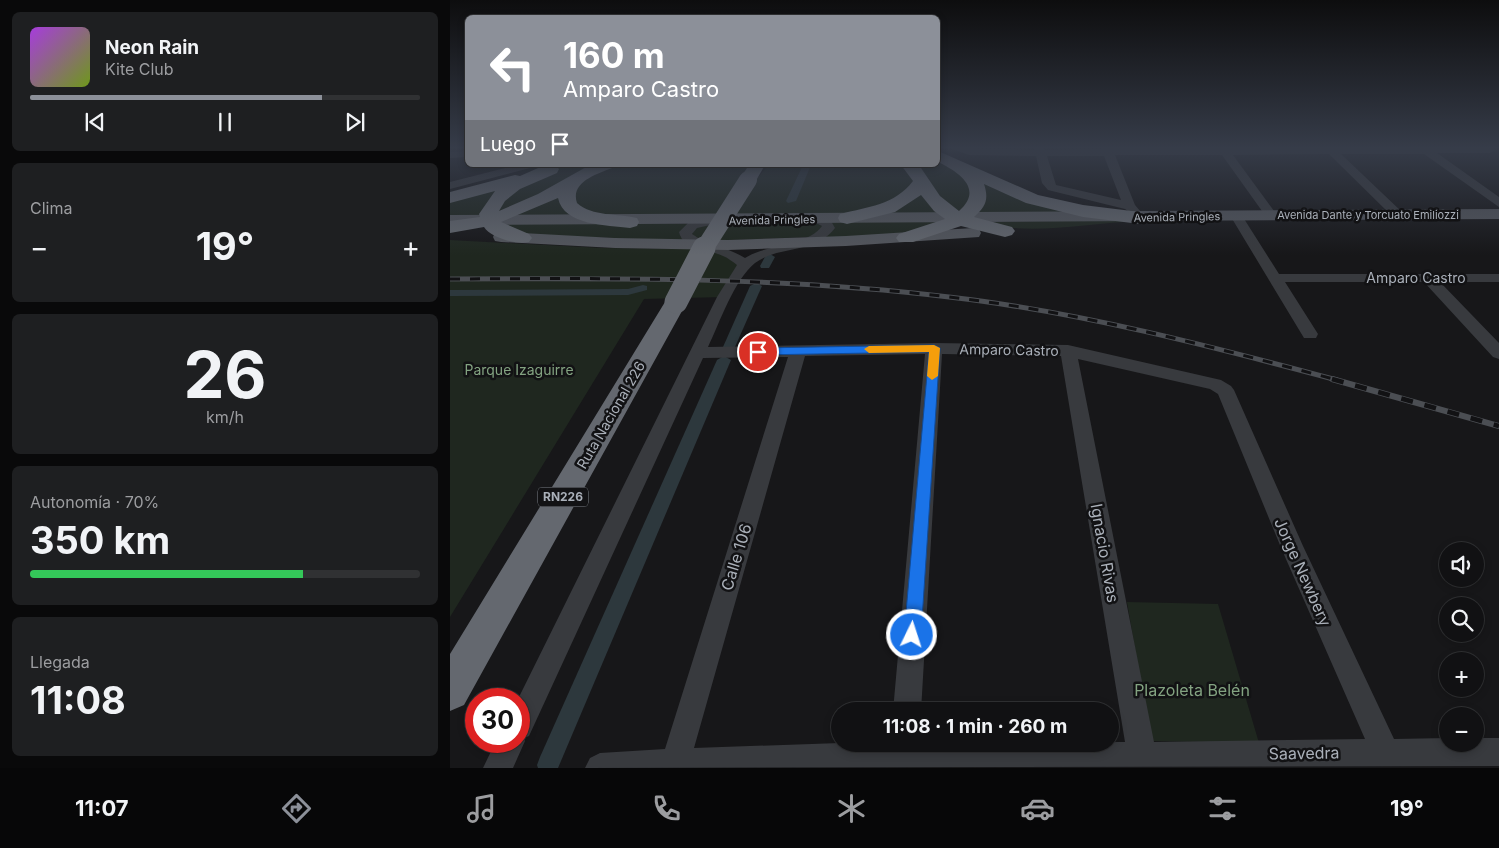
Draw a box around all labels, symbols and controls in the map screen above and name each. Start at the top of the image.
text: 160 m [563,34,665,76]
icon: left [480,35,545,100]
text: Neon Rain [105,36,199,59]
text: Kite Club [105,59,174,79]
text: Amparo Castro [563,76,719,102]
icon: previous [81,108,109,136]
icon: pause [211,108,239,136]
icon: next [341,108,369,136]
icon: arrive [546,130,574,158]
text: Luego [480,133,536,156]
text: Clima [30,198,72,218]
street label: Avenida Dante y Torcuato Emiliozzi [1277,208,1459,222]
street label: Avenida Pringles [1134,209,1221,225]
street label: Avenida Pringles [729,212,816,228]
text: 19° [196,223,254,269]
text: − [30,230,49,264]
text: + [401,230,420,264]
street label: Amparo Castro [1366,269,1466,286]
pin [737,331,779,373]
text: 26 [183,335,267,414]
icon: arrive [744,338,772,366]
street label: Amparo Castro [959,340,1059,359]
street label: Ruta Nacional 226 [573,358,648,471]
park label: Parque Izaguirre [464,361,574,378]
text: km/h [206,407,244,427]
road number: RN226 [538,488,588,507]
text: Autonomía · 70% [30,492,159,512]
street label: Ignacio Rivas [1086,502,1124,604]
street label: Jorge Newbery [1270,515,1336,629]
text: 350 km [30,517,170,563]
street label: Calle 106 [716,521,756,593]
map controls [1439,542,1484,752]
button: sound [1439,542,1484,587]
button: search [1439,597,1484,642]
position arrow [885,608,937,660]
text: Llegada [30,652,90,672]
button: + [1439,652,1484,697]
text: 11:08 [30,677,126,723]
park label: Plazoleta Belén [1134,680,1250,700]
speed limit sign: 30 [465,688,530,753]
button: − [1439,707,1484,752]
text: 11:08 · 1 min · 260 m [883,715,1067,738]
street label: Saavedra [1268,742,1340,764]
icon: directions [279,791,314,826]
icon: music [464,791,499,826]
icon: phone [649,791,684,826]
icon: climate [834,791,869,826]
icon: car [1020,791,1055,826]
icon: filters [1205,791,1240,826]
text: 11:07 [75,795,129,821]
text: 19° [1390,795,1424,821]

